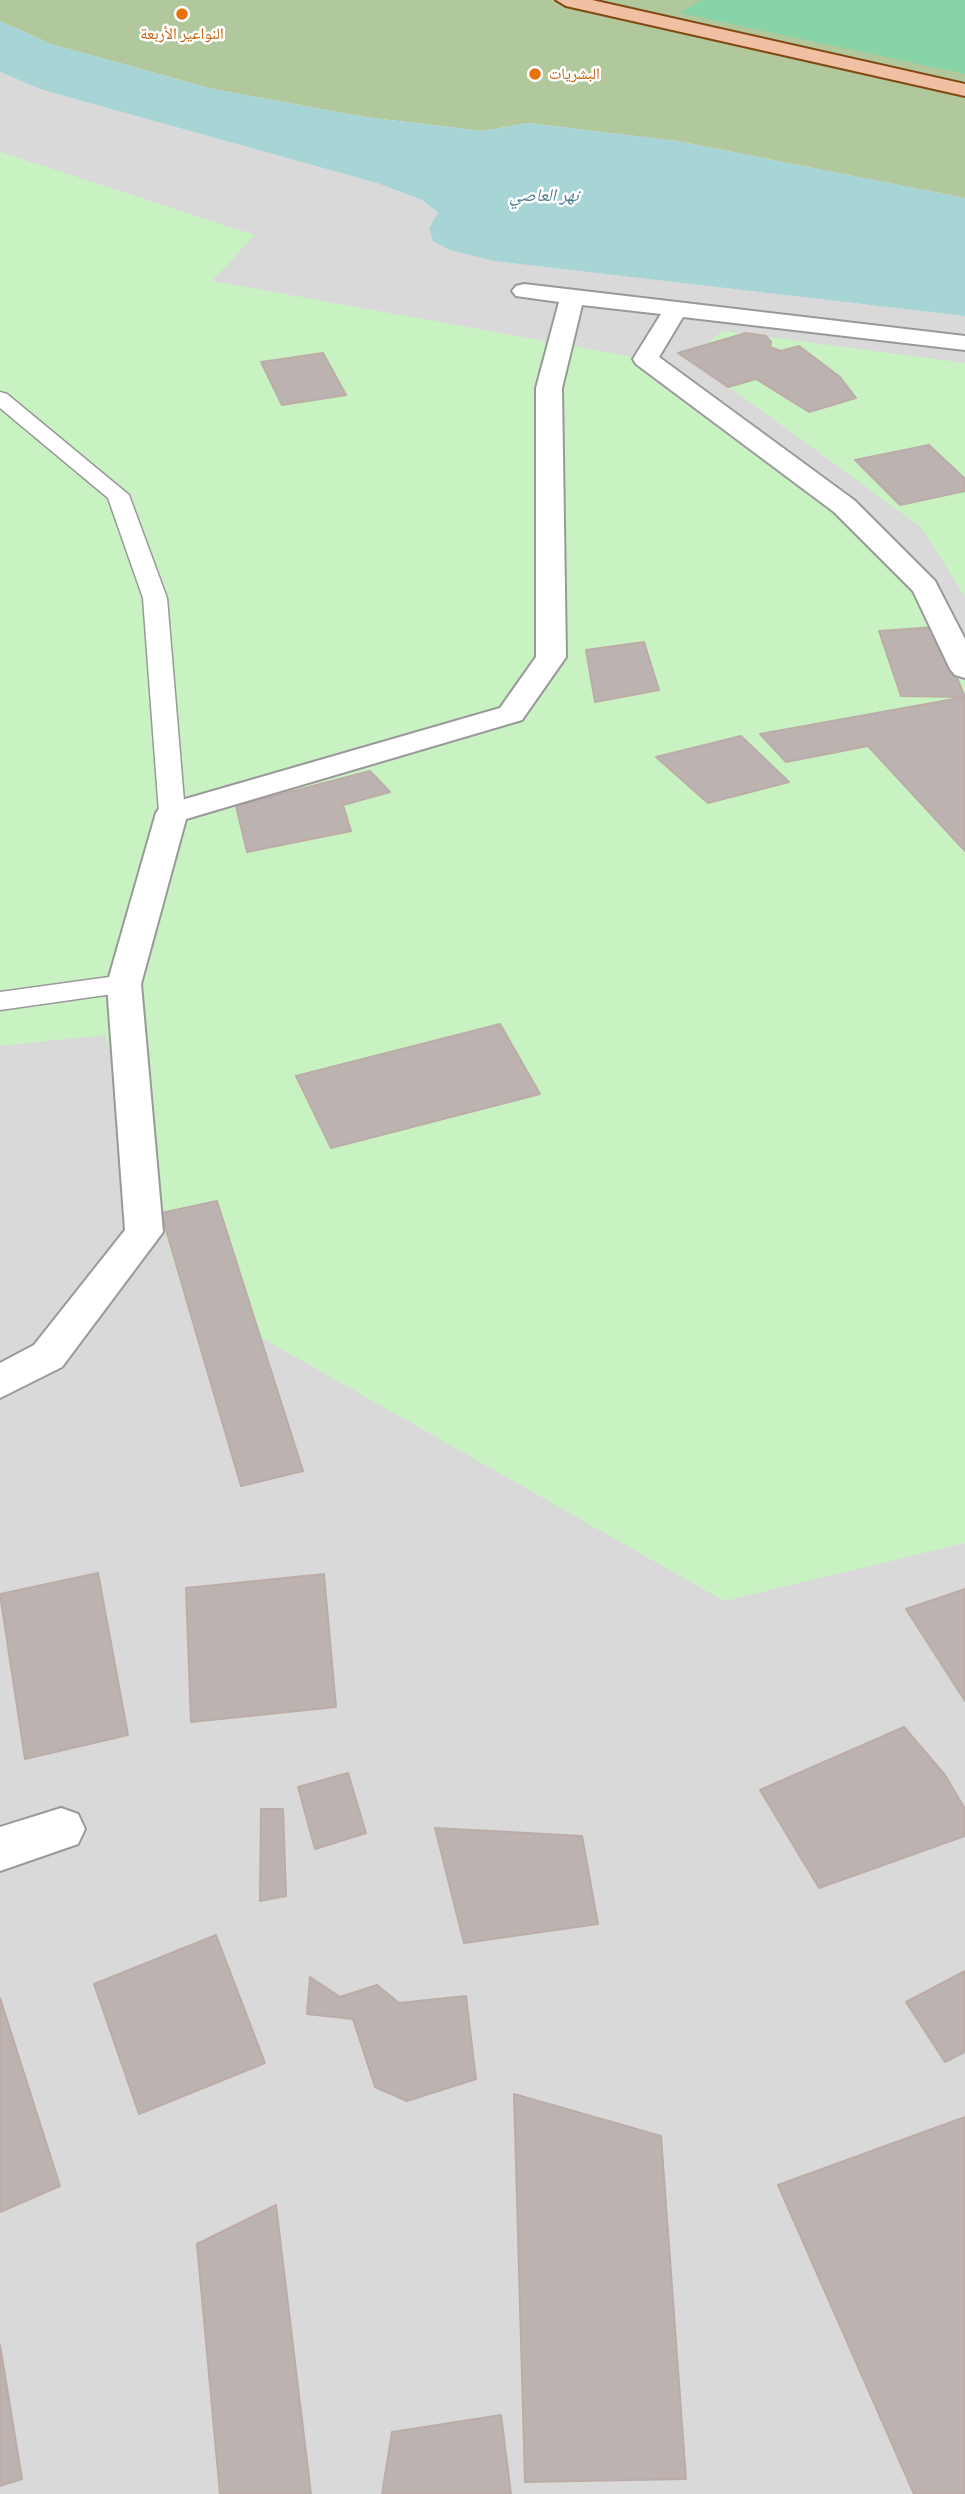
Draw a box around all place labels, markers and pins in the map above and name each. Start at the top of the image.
marker: النواعير الأربعة [174,6,190,22]
place label: النواعير الأربعة [140,24,224,44]
place label: البشريات [549,64,600,84]
marker: البشريات [527,66,543,82]

